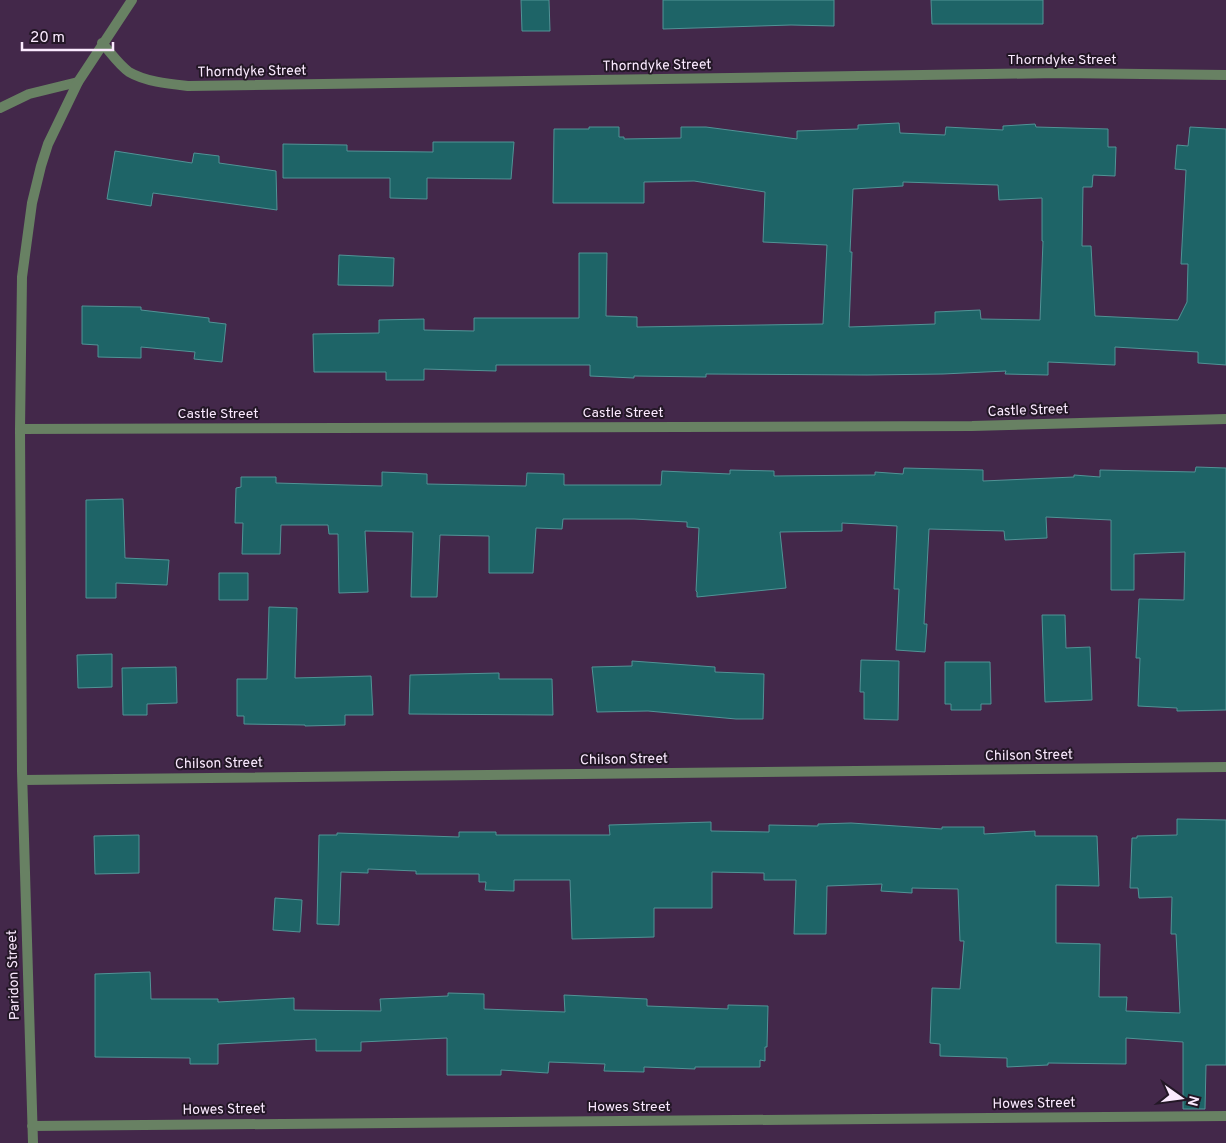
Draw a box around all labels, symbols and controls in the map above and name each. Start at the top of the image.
scale bar [22,20,114,52]
text: 20 m [30,29,65,48]
street label: Thorndyke Street [1007,52,1117,69]
street label: Thorndyke Street [602,57,712,75]
street label: Thorndyke Street [197,63,307,81]
street label: Castle Street [987,401,1069,421]
street label: Castle Street [583,405,663,422]
street label: Castle Street [178,406,258,423]
street label: Chilson Street [985,747,1073,765]
street label: Chilson Street [580,751,668,769]
street label: Chilson Street [175,755,263,773]
street label: Paridon Street [4,930,24,1020]
north arrow [1156,1073,1206,1123]
text: N [1183,1094,1202,1108]
street label: Howes Street [992,1095,1076,1113]
street label: Howes Street [587,1099,671,1116]
street label: Howes Street [182,1101,266,1119]

